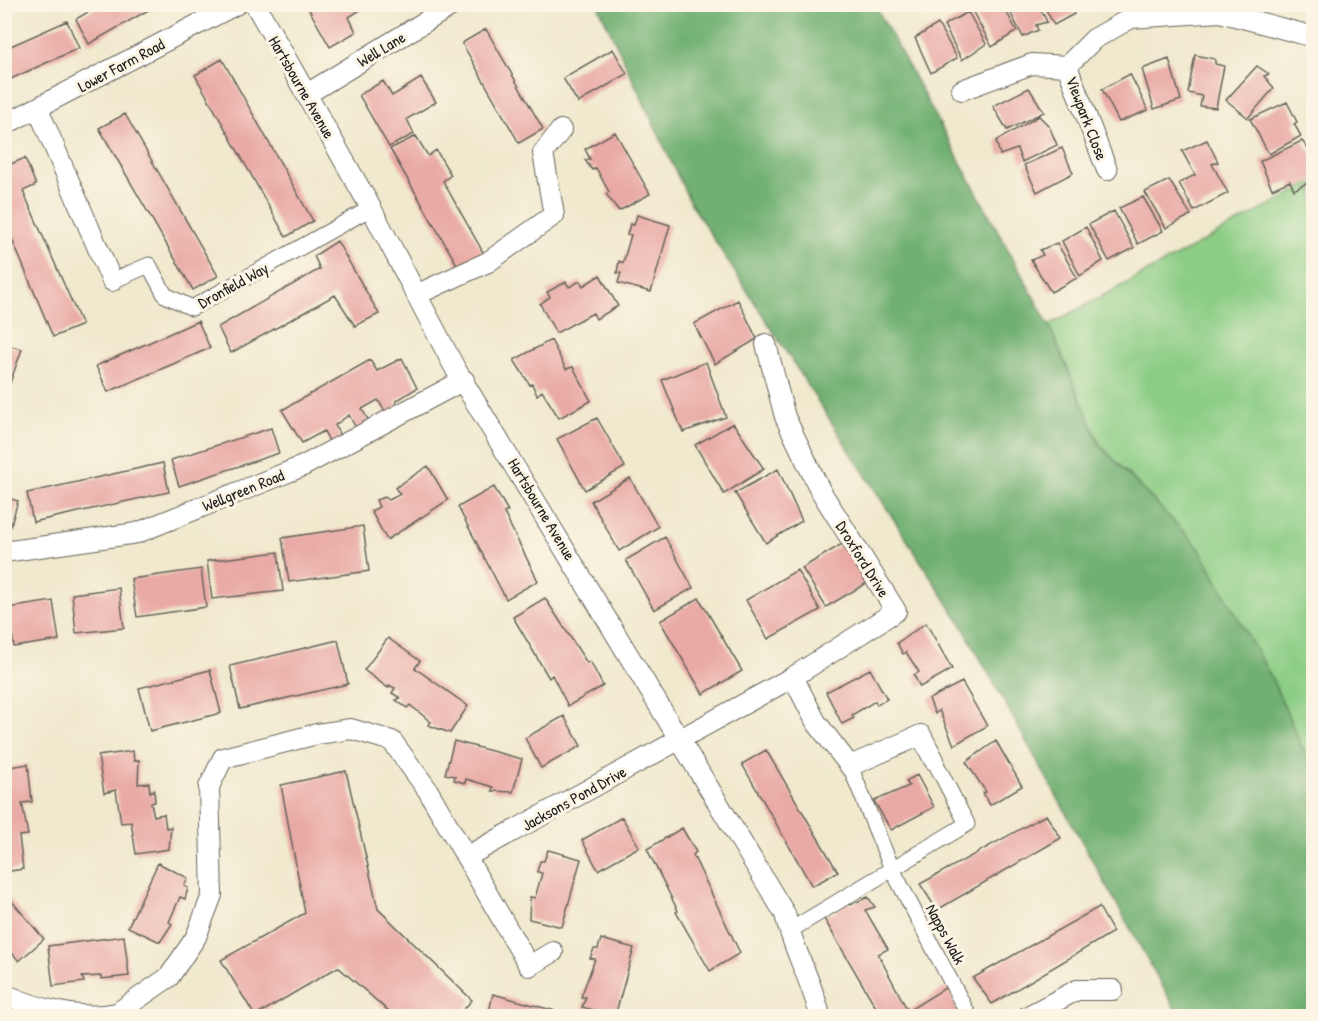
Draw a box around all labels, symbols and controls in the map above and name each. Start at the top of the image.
street label: Well Lane [353,26,410,72]
street label: Hartsbourne Avenue [264,32,341,143]
street label: Lower Farm Road [74,33,168,97]
street label: Viewpark Close [1061,73,1113,164]
street label: Dronfield Way [194,257,272,313]
street label: Hartsbourne Avenue [503,454,581,565]
street label: Wellgreen Road [199,464,287,516]
street label: Droxford Drive [831,517,895,602]
street label: Jacksons Pond Drive [518,760,631,836]
street label: Napps Walk [921,900,971,968]

